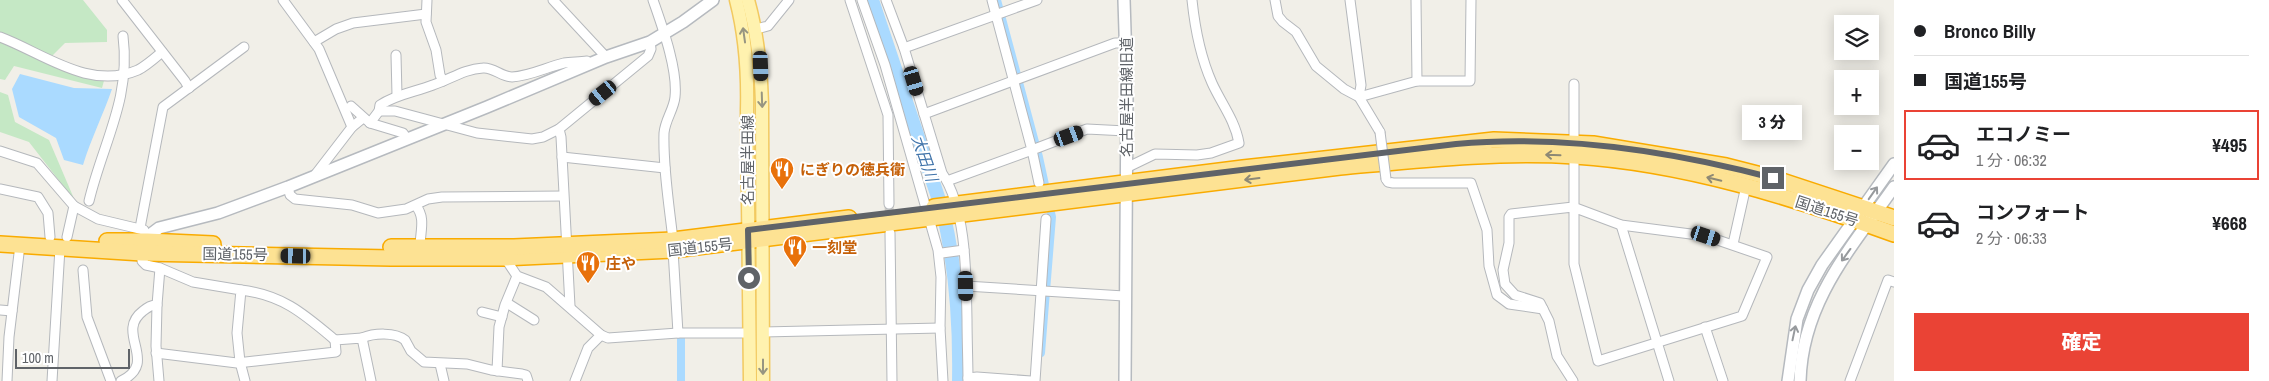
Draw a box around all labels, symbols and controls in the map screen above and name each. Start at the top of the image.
map controls [1834,15,1879,170]
button: layers [1834,15,1879,60]
text: Bronco Billy [1944,18,2036,44]
one-way arrow [739,27,749,43]
street label: 名古屋半田線旧道 [1116,37,1137,157]
car [752,51,769,81]
car [902,64,925,98]
text: 国道155号 [1944,68,2027,94]
button: + [1834,70,1879,115]
car [586,78,619,108]
one-way arrow [757,92,767,108]
callout: 3 分 [1743,106,1803,140]
text: 3 分 [1759,111,1785,133]
street label: 名古屋半田線 [737,115,758,205]
text: エコノミー [1976,121,2071,147]
icon: car [1916,123,1961,168]
car [1052,124,1085,148]
button: − [1834,125,1879,170]
water label: 大田川 [907,132,944,186]
text: ¥495 [2212,132,2247,158]
text: 1 分 · 06:32 [1976,149,2047,171]
one-way arrow [1545,151,1561,160]
restaurant icon: にぎりの徳兵衛 [769,156,795,190]
place label: にぎりの徳兵衛 [800,159,905,180]
route end [1762,167,1784,189]
one-way arrow [1244,174,1260,184]
one-way arrow [1706,174,1722,183]
one-way arrow [1868,186,1878,200]
street label: 国道155号 [1793,191,1861,231]
text: コンフォート [1976,199,2089,225]
icon: car [1916,201,1961,246]
text: ¥668 [2212,210,2247,236]
car [1689,224,1722,248]
text: 2 分 · 06:33 [1976,227,2047,249]
street label: 国道155号 [666,233,734,261]
restaurant icon: 一刻堂 [782,234,808,268]
place label: 一刻堂 [812,237,857,258]
street label: 国道155号 [202,243,268,265]
car [280,248,311,264]
one-way arrow [1841,248,1851,262]
restaurant icon: 庄や [575,250,601,284]
place label: 庄や [606,253,636,274]
route start [738,267,760,289]
car [958,271,973,301]
button: 確定 [1914,313,2249,371]
one-way arrow [1790,325,1800,341]
scale bar [15,346,130,369]
text: 100 m [22,349,54,367]
one-way arrow [758,359,768,375]

